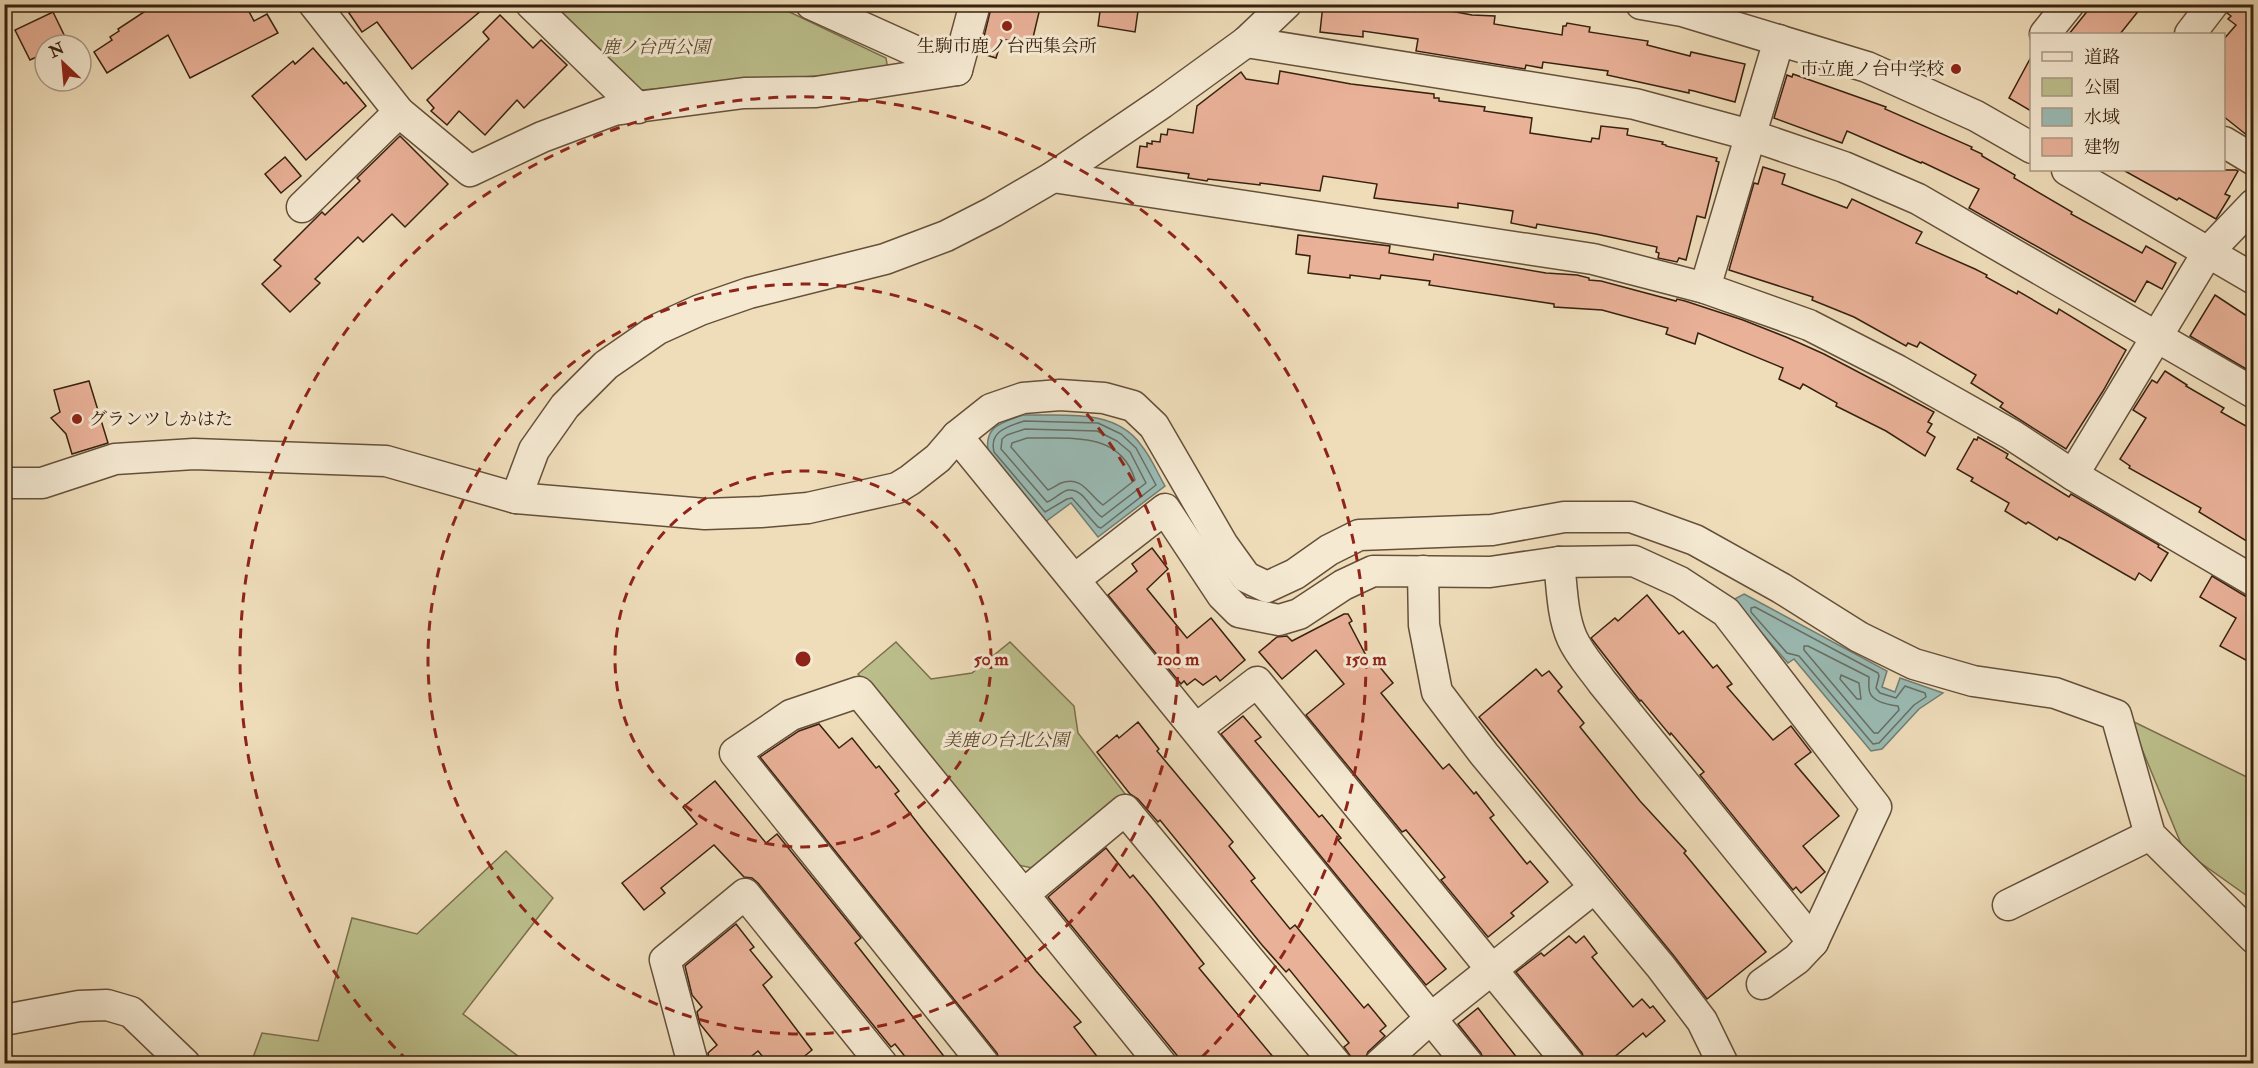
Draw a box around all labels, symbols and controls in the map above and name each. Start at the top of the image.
marker: 生駒市鹿ノ台西集会所 [1000,19,1014,33]
north arrow [33,33,93,93]
legend [2030,33,2225,171]
place label: 生駒市鹿ノ台西集会所 [917,35,1097,58]
park label: 鹿ノ台西公園 [602,36,713,59]
text: N [45,38,68,63]
text: 道路 [2084,46,2120,69]
place label: 市立鹿ノ台中学校 [1800,58,1944,81]
marker: 市立鹿ノ台中学校 [1949,62,1963,76]
text: 公園 [2084,76,2120,99]
text: 水域 [2084,106,2120,129]
text: 建物 [2084,136,2120,159]
place label: グランツしかはた [89,408,233,431]
marker: グランツしかはた [70,412,84,426]
text: 50 m [974,648,1009,671]
text: 100 m [1157,648,1200,671]
text: 150 m [1345,648,1388,671]
centre of rings [793,649,813,669]
park label: 美鹿の台北公園 [943,729,1072,752]

